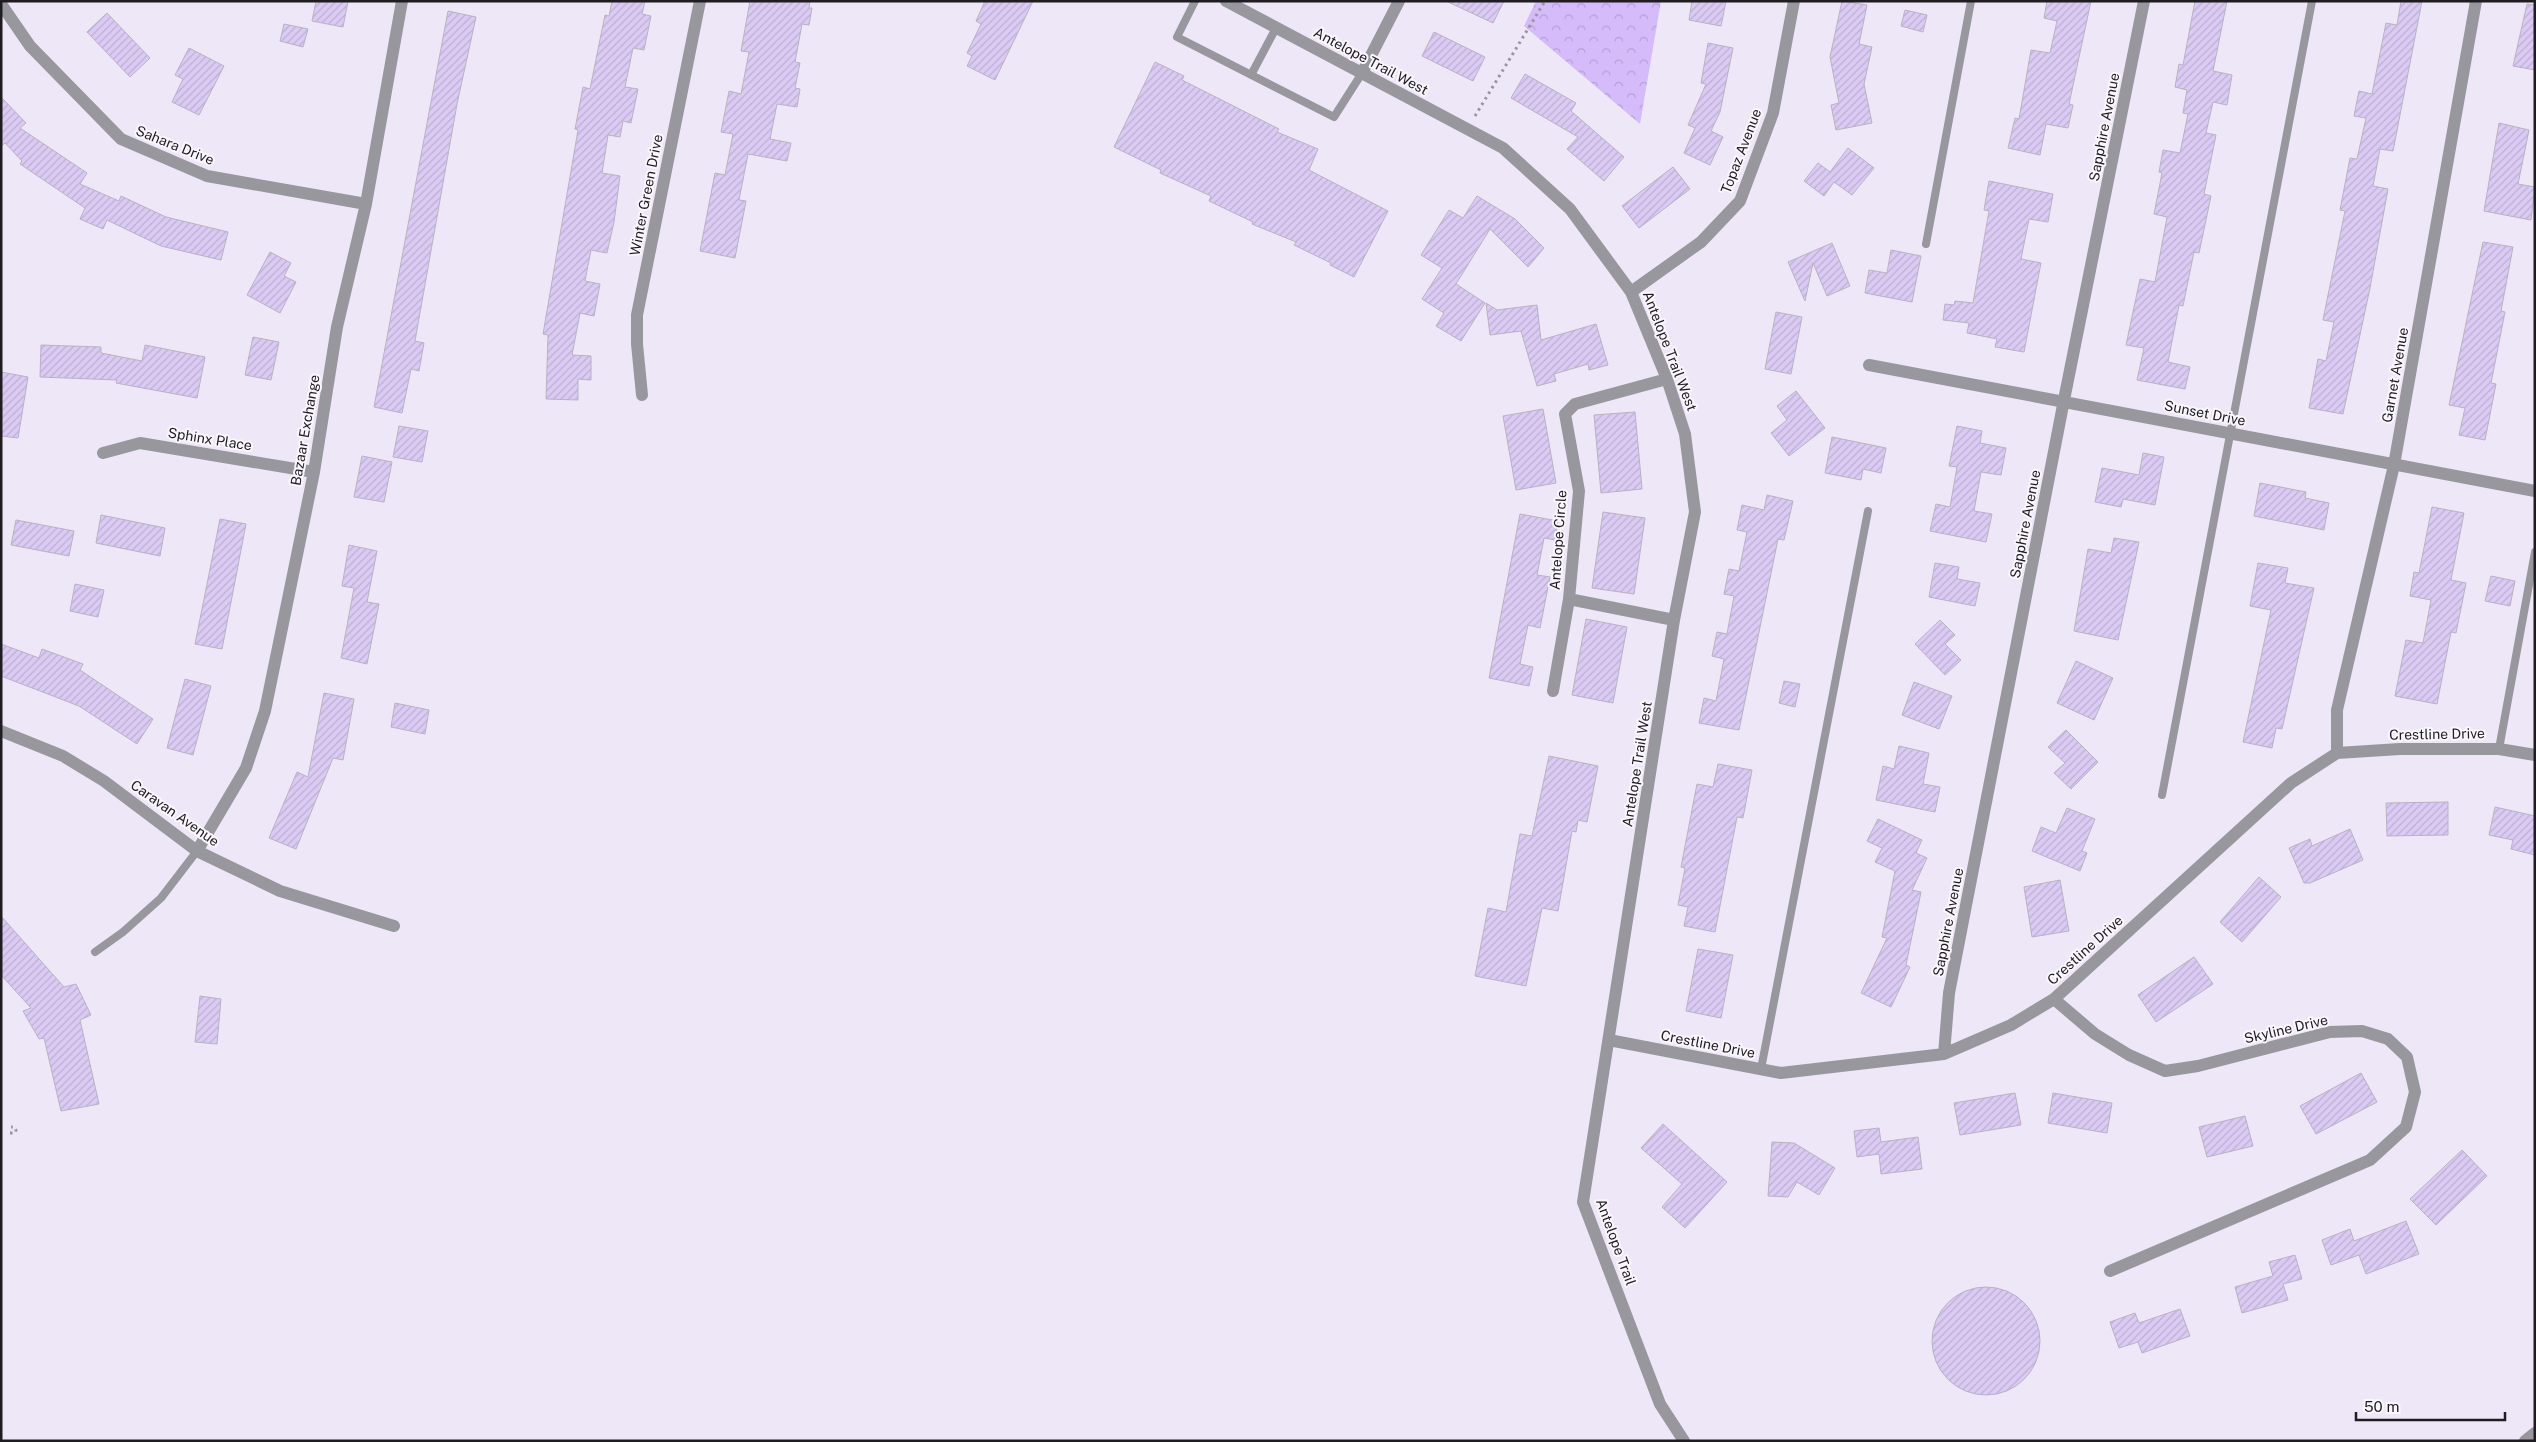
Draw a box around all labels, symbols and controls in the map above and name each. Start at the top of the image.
street label: Antelope Trail West [1311,24,1431,98]
street label: Sapphire Avenue [2086,71,2122,183]
street label: Topaz Avenue [1718,106,1765,196]
street label: Sahara Drive [134,122,216,168]
street label: Winter Green Drive [626,133,666,257]
street label: Antelope Trail West [1640,289,1700,413]
street label: Garnet Avenue [2379,326,2411,424]
street label: Bazaar Exchange [287,373,323,487]
street label: Sunset Drive [2163,397,2247,429]
street label: Sphinx Place [167,424,253,454]
street label: Sapphire Avenue [2007,468,2043,580]
street label: Antelope Circle [1547,489,1569,591]
street label: Antelope Trail West [1619,700,1655,828]
street label: Crestline Drive [2389,725,2485,743]
street label: Caravan Avenue [128,777,222,849]
street label: Sapphire Avenue [1930,866,1966,978]
street label: Crestline Drive [2044,912,2126,988]
street label: Skyline Drive [2243,1012,2330,1046]
street label: Crestline Drive [1659,1027,1757,1061]
street label: Antelope Trail [1593,1197,1639,1287]
scale bar [2356,1390,2505,1422]
text: 50 m [2364,1398,2399,1415]

